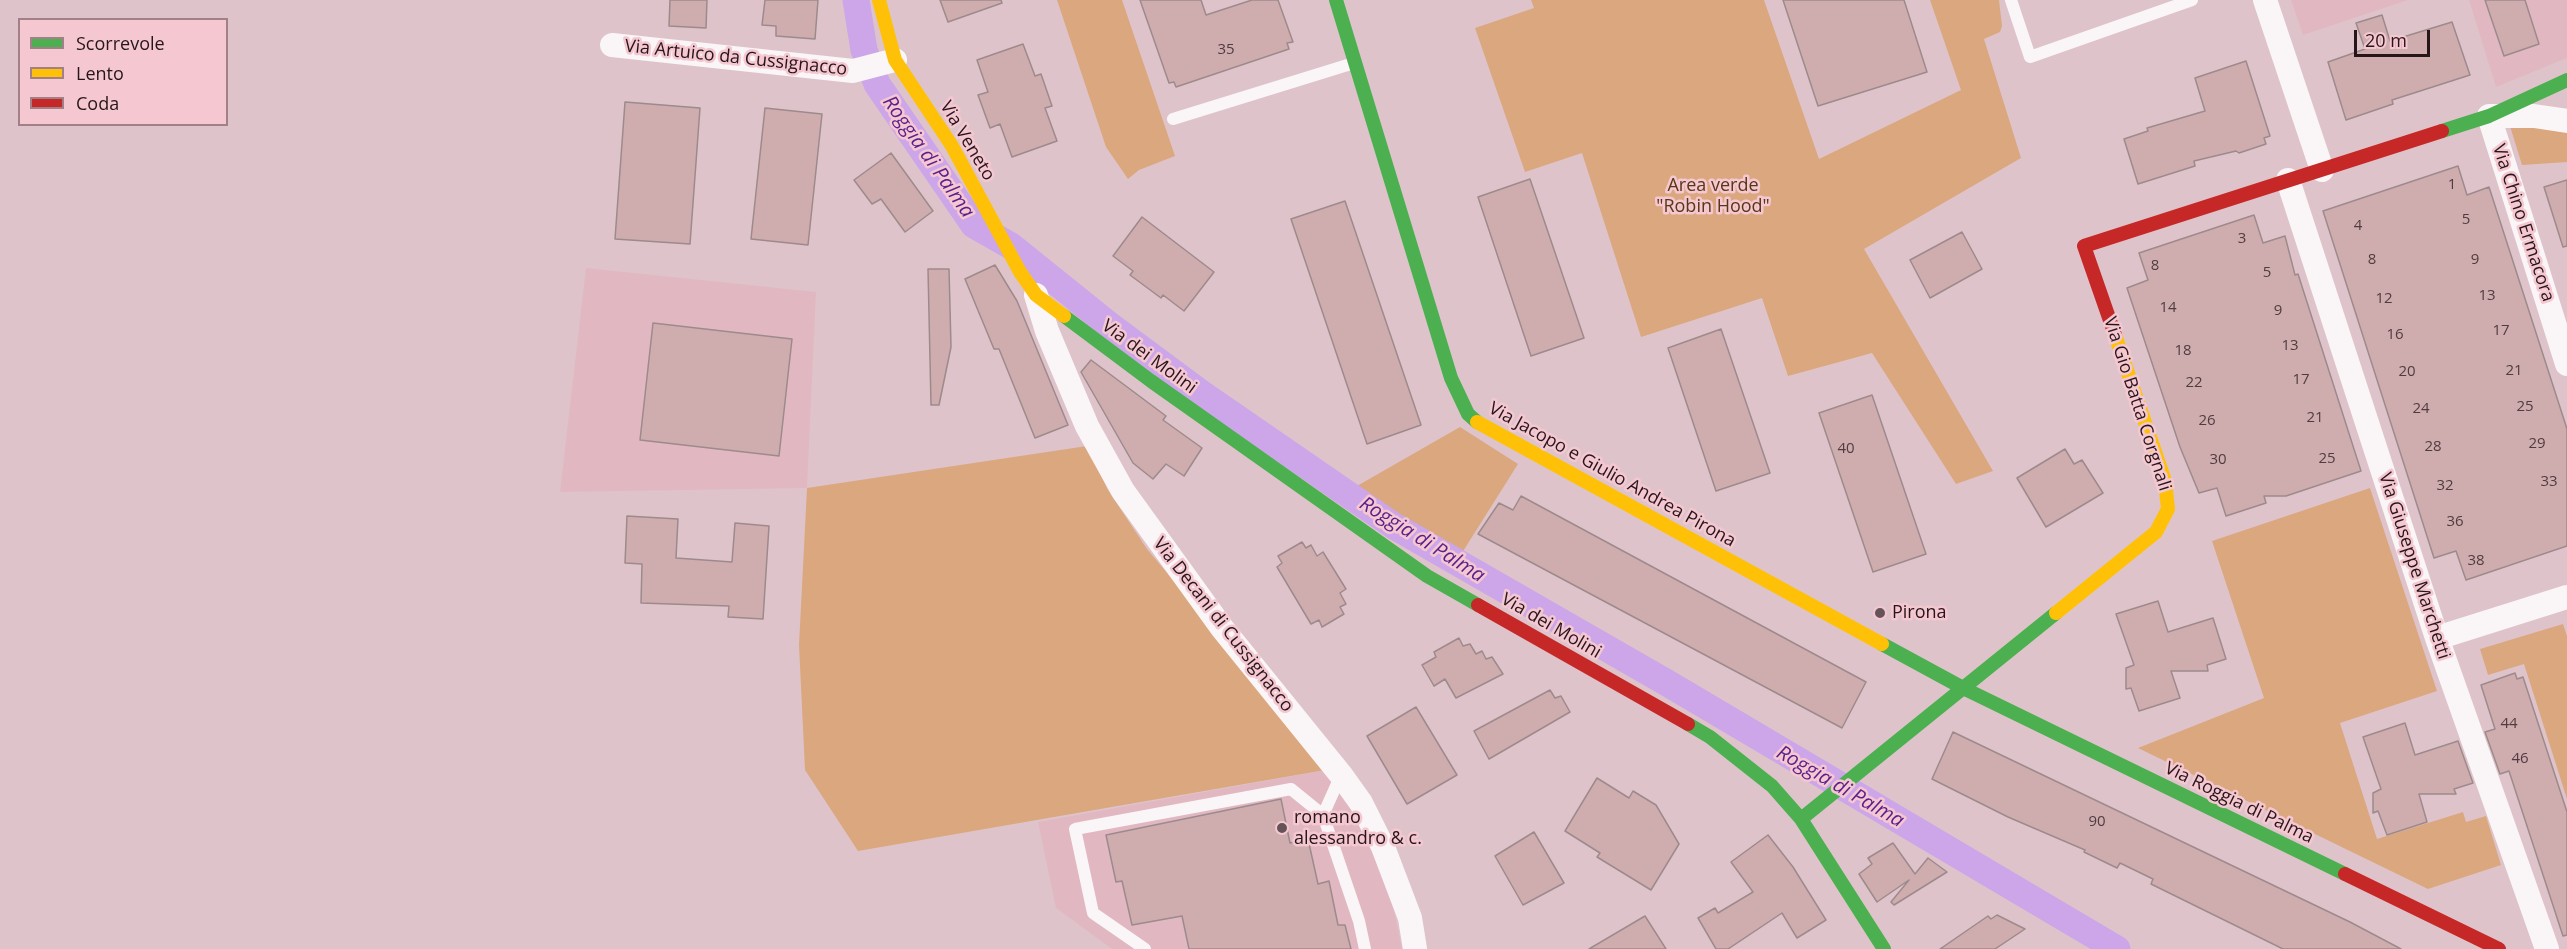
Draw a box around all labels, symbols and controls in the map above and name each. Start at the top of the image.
legend [18,18,228,126]
scale bar [2357,18,2434,56]
text: 20 m [2365,28,2407,52]
text: Scorrevole [76,31,165,55]
street label: Via Artuico da Cussignacco [624,36,848,80]
house number: 35 [1217,41,1235,59]
text: Lento [76,61,124,85]
text: Coda [76,91,119,115]
water label: Roggia di Palma [877,91,979,223]
street label: Via Veneto [935,97,999,185]
street label: Via Chino Ermacora [2487,142,2559,304]
park label: Area verde "Robin Hood" [1656,175,1770,218]
house number: 1 [2448,176,2456,194]
house number: 5 [2462,211,2470,229]
house number: 4 [2354,217,2362,235]
house number: 3 [2238,230,2246,248]
house number: 8 [2368,251,2376,269]
house number: 9 [2471,251,2479,269]
house number: 8 [2151,257,2159,275]
house number: 5 [2263,264,2271,282]
house number: 13 [2478,287,2496,305]
house number: 12 [2375,290,2393,308]
house number: 14 [2159,299,2177,317]
house number: 9 [2274,302,2282,320]
street label: Via Gio Batta Corgnali [2099,314,2175,494]
street label: Via dei Molini [1097,315,1201,399]
house number: 17 [2492,322,2510,340]
house number: 16 [2386,326,2404,344]
house number: 13 [2281,337,2299,355]
house number: 18 [2174,342,2192,360]
house number: 21 [2505,362,2523,380]
house number: 20 [2398,363,2416,381]
house number: 17 [2292,371,2310,389]
house number: 22 [2185,374,2203,392]
street label: Via Jacopo e Giulio Andrea Pirona [1485,398,1739,552]
house number: 25 [2516,398,2534,416]
house number: 24 [2412,400,2430,418]
house number: 21 [2306,409,2324,427]
house number: 26 [2198,412,2216,430]
house number: 29 [2528,435,2546,453]
house number: 28 [2424,438,2442,456]
house number: 40 [1837,440,1855,458]
house number: 25 [2318,450,2336,468]
house number: 30 [2209,451,2227,469]
street label: Via Giuseppe Marchetti [2374,470,2454,662]
house number: 33 [2540,473,2558,491]
house number: 32 [2436,477,2454,495]
water label: Roggia di Palma [1355,492,1489,588]
house number: 36 [2446,513,2464,531]
street label: Via Decani di Cussignacco [1148,534,1298,716]
house number: 38 [2467,552,2485,570]
street label: Via dei Molini [1497,589,1605,663]
place label: Pirona [1892,602,1947,624]
marker: Pirona [1873,606,1887,620]
house number: 44 [2500,715,2518,733]
water label: Roggia di Palma [1772,741,1908,833]
house number: 46 [2511,750,2529,768]
street label: Via Roggia di Palma [2161,758,2317,848]
place label: romano alessandro & c. [1294,807,1422,850]
house number: 90 [2088,813,2106,831]
marker: romano alessandro & c. [1275,821,1289,835]

